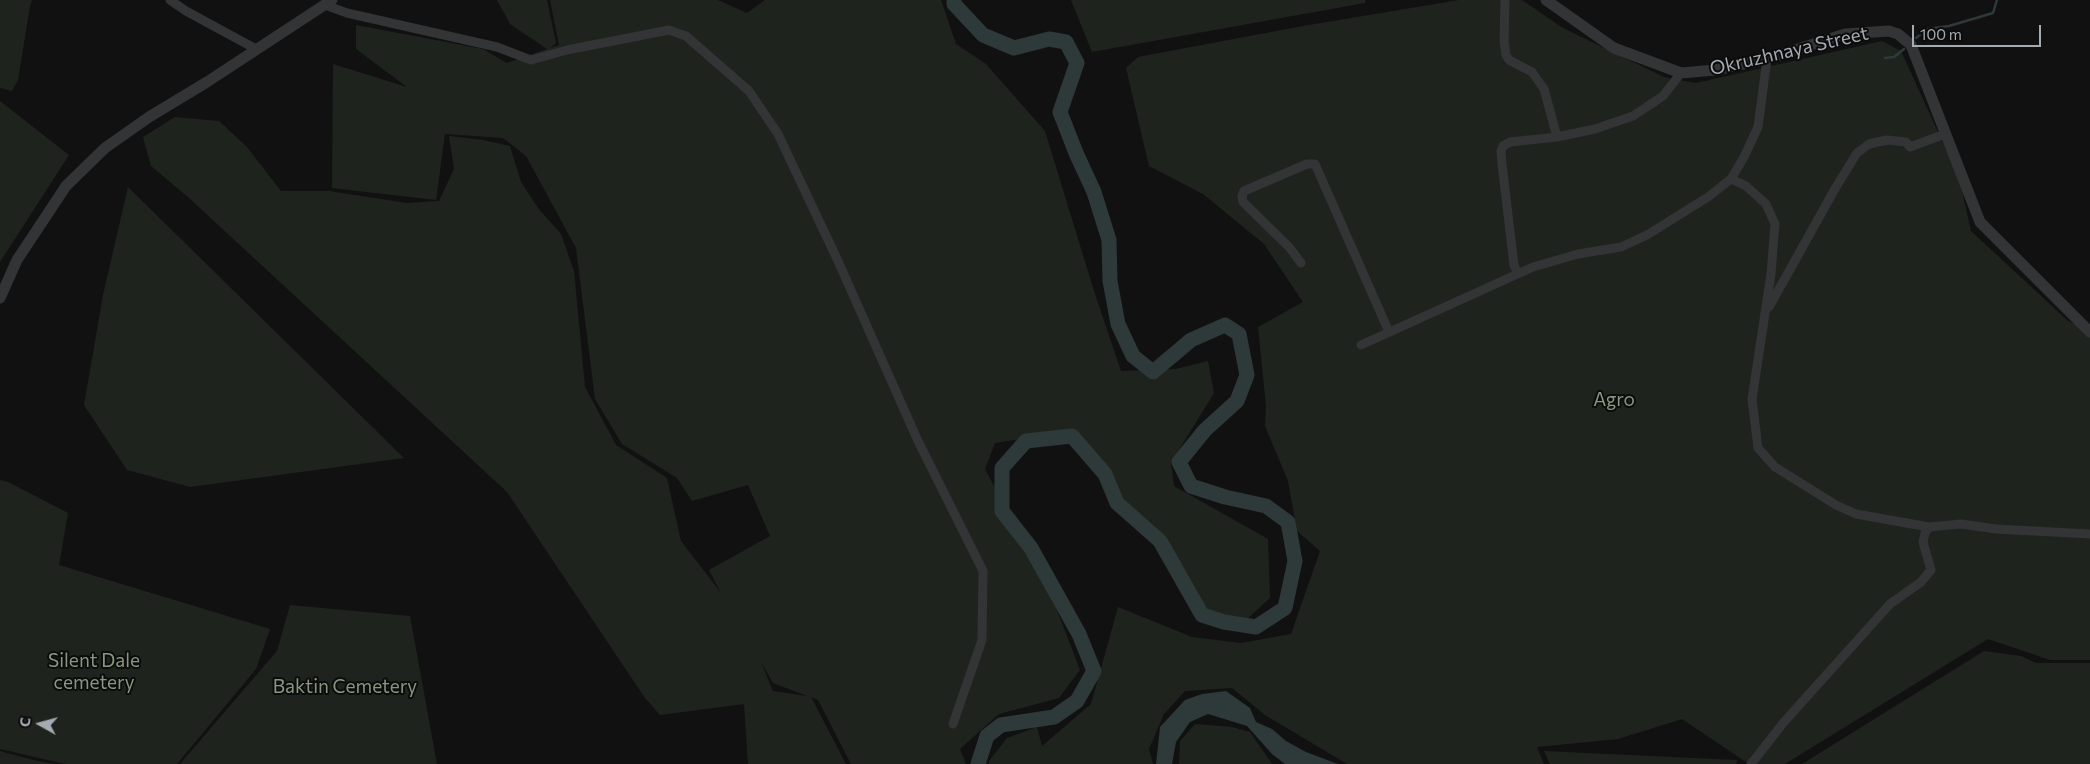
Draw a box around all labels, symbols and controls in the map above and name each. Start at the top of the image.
scale bar [1915,15,2044,47]
street label: Okruzhnaya Street [1708,22,1870,80]
text: 100 m [1920,25,1962,43]
park label: Agro [1593,389,1635,411]
park label: Silent Dale cemetery [48,650,140,694]
park label: Baktin Cemetery [273,676,417,698]
north arrow [15,699,65,749]
text: С [16,716,34,728]

